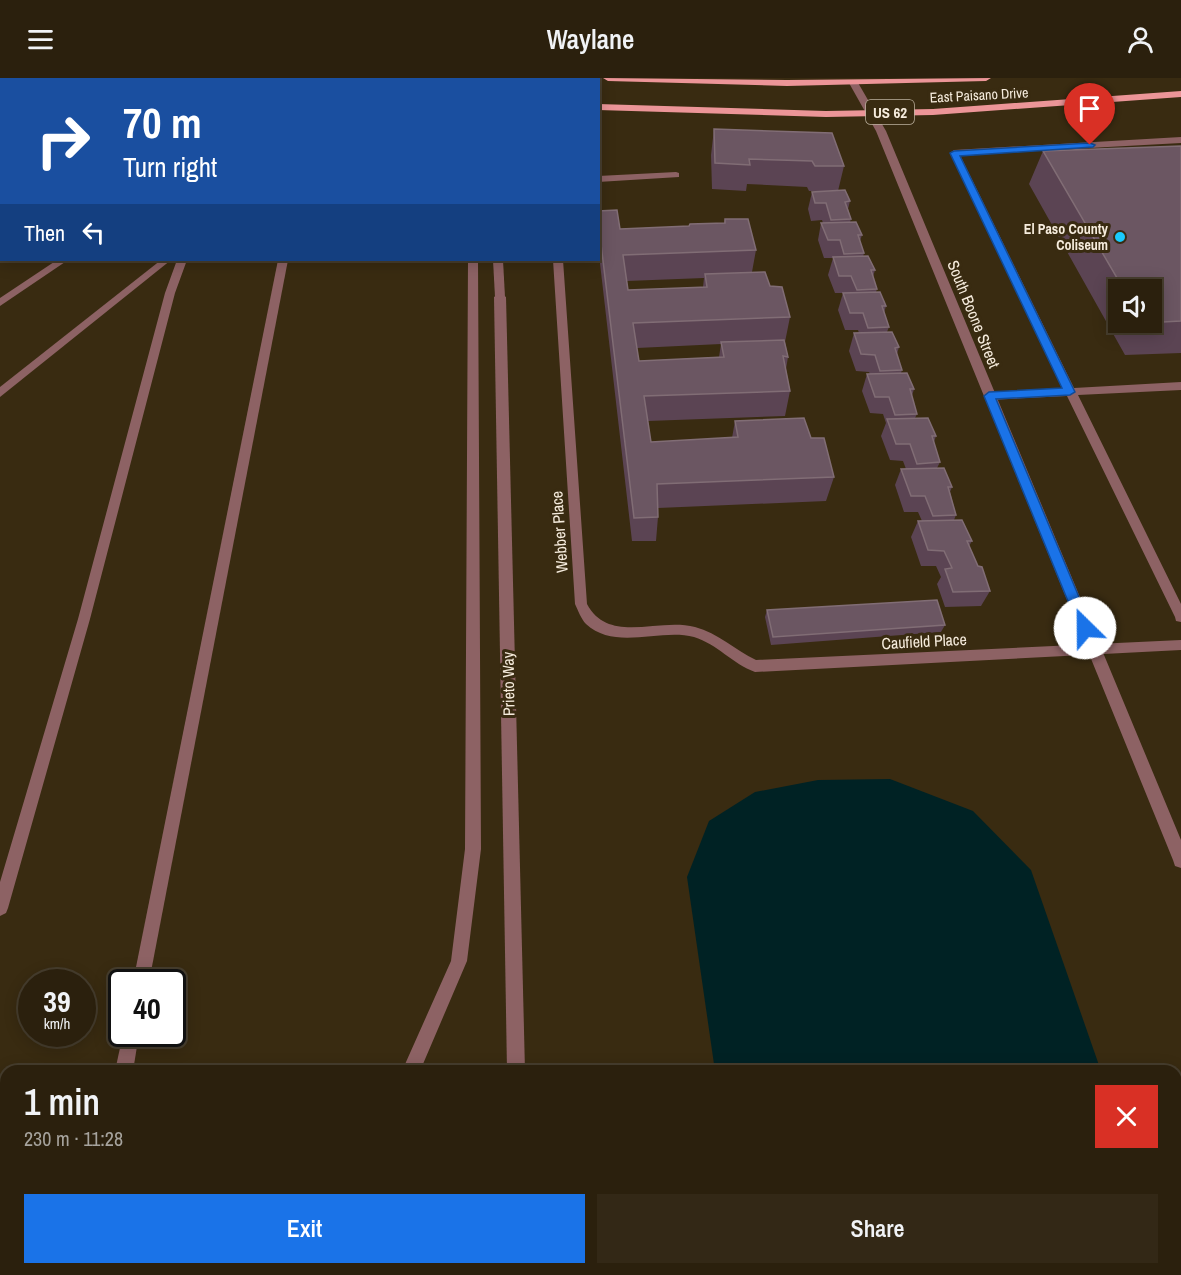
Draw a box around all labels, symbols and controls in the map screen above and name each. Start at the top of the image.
text: Waylane [547,21,634,57]
icon: menu [24,23,57,56]
icon: person [1124,23,1157,56]
street label: East Paisano Drive [929,83,1029,107]
pin [1064,83,1115,145]
icon: arrive [1073,92,1106,125]
text: 70 m [123,95,202,151]
road number: US 62 [866,100,914,124]
icon: right [24,102,102,180]
text: Turn right [123,149,217,185]
icon: left [77,216,110,249]
text: Then [24,218,65,248]
place label: El Paso County Coliseum [1024,220,1109,254]
marker: El Paso County Coliseum [1113,230,1127,244]
street label: South Boone Street [942,257,1006,372]
map controls [1108,279,1162,333]
button: sound [1108,279,1162,333]
street label: Webber Place [545,490,573,574]
position arrow [1053,596,1117,660]
street label: Caufield Place [881,628,967,654]
street label: Prieto Way [496,651,520,716]
speed limit sign: 40 [108,969,186,1047]
text: 39 [43,981,71,1021]
text: km/h [44,1013,70,1034]
text: 1 min [24,1078,100,1126]
button: close [1095,1085,1158,1148]
text: 230 m · 11:28 [24,1125,123,1152]
button: Exit [24,1194,585,1263]
button: Share [597,1194,1158,1263]

